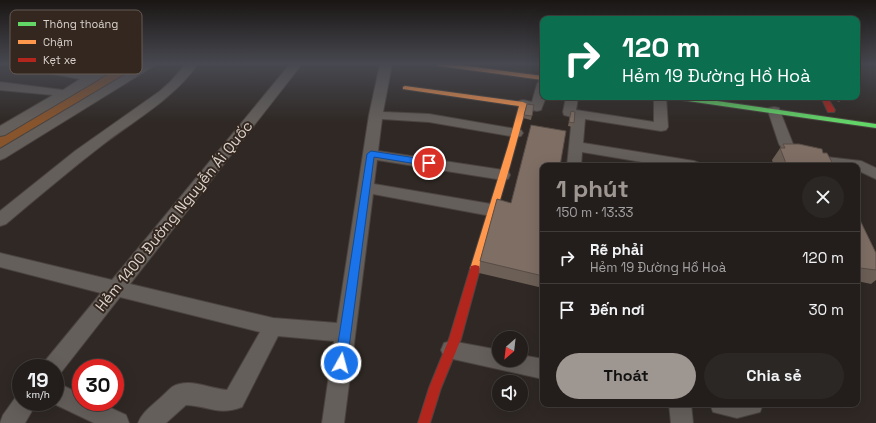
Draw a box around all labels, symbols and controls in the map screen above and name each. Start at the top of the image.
legend [10,10,142,74]
text: Thông thoáng [43,17,118,31]
text: 120 m [622,29,700,65]
icon: right [556,32,608,84]
text: Chậm [43,35,73,49]
text: Kẹt xe [43,53,76,67]
text: Hẻm 19 Đường Hồ Hoà [622,64,811,87]
street label: Hẻm 1400 Đường Nguyễn Ái Quốc [91,116,257,315]
pin [412,146,446,180]
icon: arrive [418,152,440,174]
text: 1 phút [556,173,629,204]
button: close [802,176,844,218]
text: 150 m · 13:33 [556,204,633,221]
text: Rẽ phải [590,240,643,259]
icon: right [556,247,578,269]
text: 120 m [802,248,844,267]
text: Hẻm 19 Đường Hồ Hoà [590,259,726,276]
icon: arrive [556,299,578,321]
text: Đến nơi [590,300,645,319]
text: 30 m [809,300,844,319]
north arrow [492,331,528,367]
map controls [492,331,528,411]
position arrow [320,342,362,384]
button: Thoát [556,353,696,399]
button: Chia sẻ [704,353,844,399]
speed limit sign: 30 [72,359,124,411]
text: 19 [27,367,49,393]
button: sound [492,375,528,411]
text: km/h [26,388,50,401]

